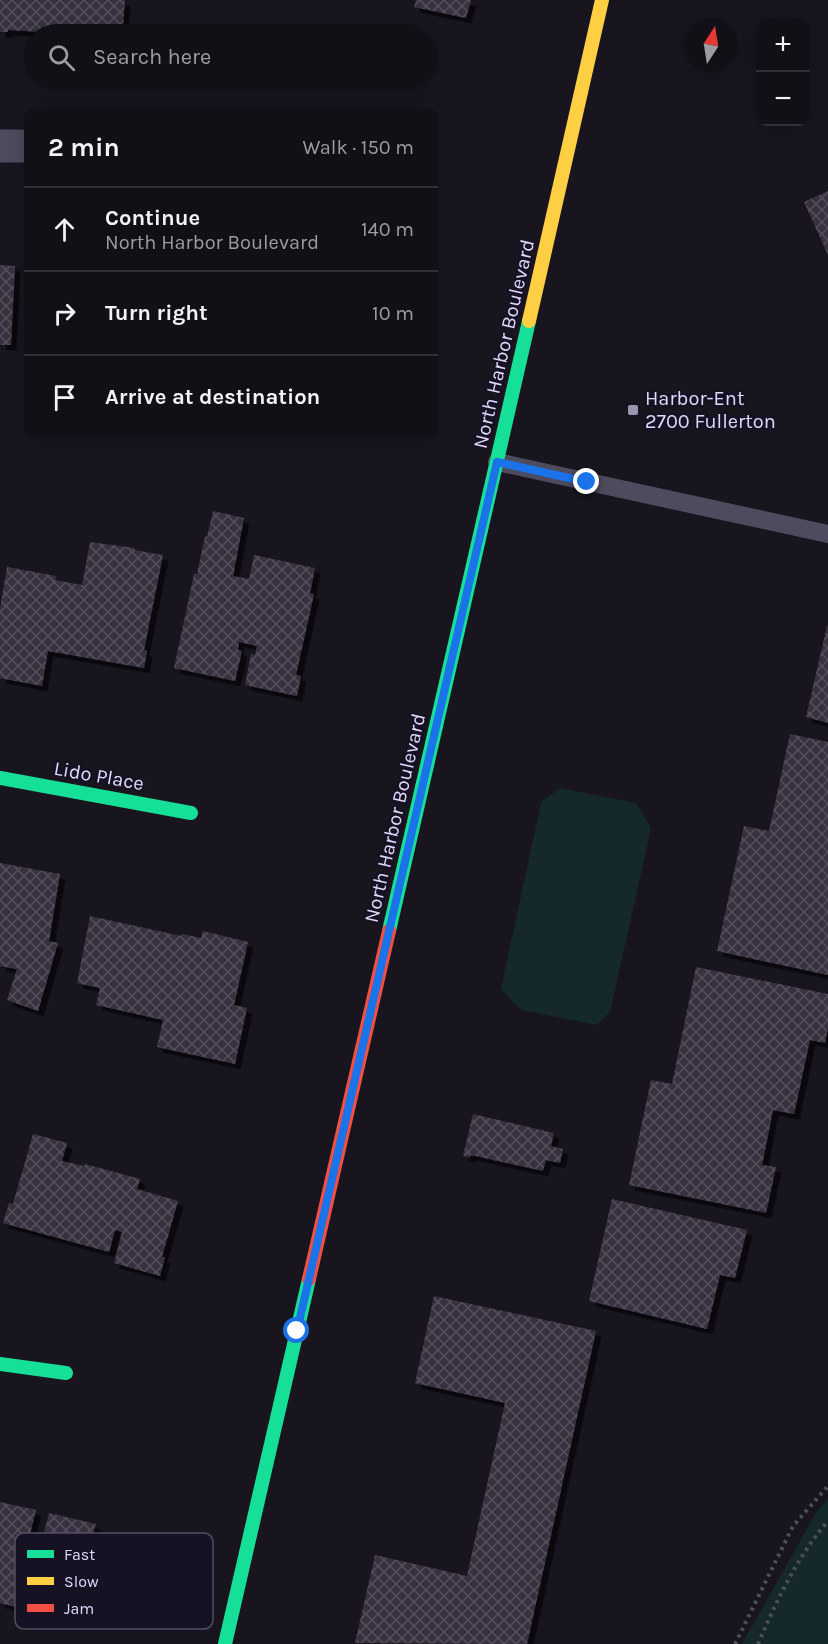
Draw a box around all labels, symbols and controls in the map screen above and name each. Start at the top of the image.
north arrow [684,18,738,72]
map controls [756,18,810,126]
button: + [756,18,810,72]
search box [24,24,438,90]
icon: search [45,41,78,74]
text: Search here [93,44,211,70]
button: − [756,72,810,126]
text: 2 min [48,132,120,163]
text: Walk · 150 m [303,136,414,159]
text: Continue [105,205,200,231]
icon: ahead [48,213,81,246]
text: 140 m [361,218,414,241]
text: North Harbor Boulevard [105,231,319,254]
street label: North Harbor Boulevard [469,237,539,451]
icon: right [48,297,81,330]
text: Turn right [105,300,208,326]
text: 10 m [372,302,414,325]
icon: arrive [48,381,81,414]
text: Arrive at destination [105,384,320,410]
place label: Harbor-Ent 2700 Fullerton [645,387,776,433]
marker: Harbor-Ent 2700 Fullerton [626,403,640,417]
route end [573,468,599,494]
street label: North Harbor Boulevard [360,711,430,925]
street label: Lido Place [52,757,146,795]
route start [283,1317,309,1343]
legend [15,1533,213,1629]
text: Fast [64,1545,95,1564]
text: Slow [64,1572,99,1591]
text: Jam [64,1599,94,1618]

